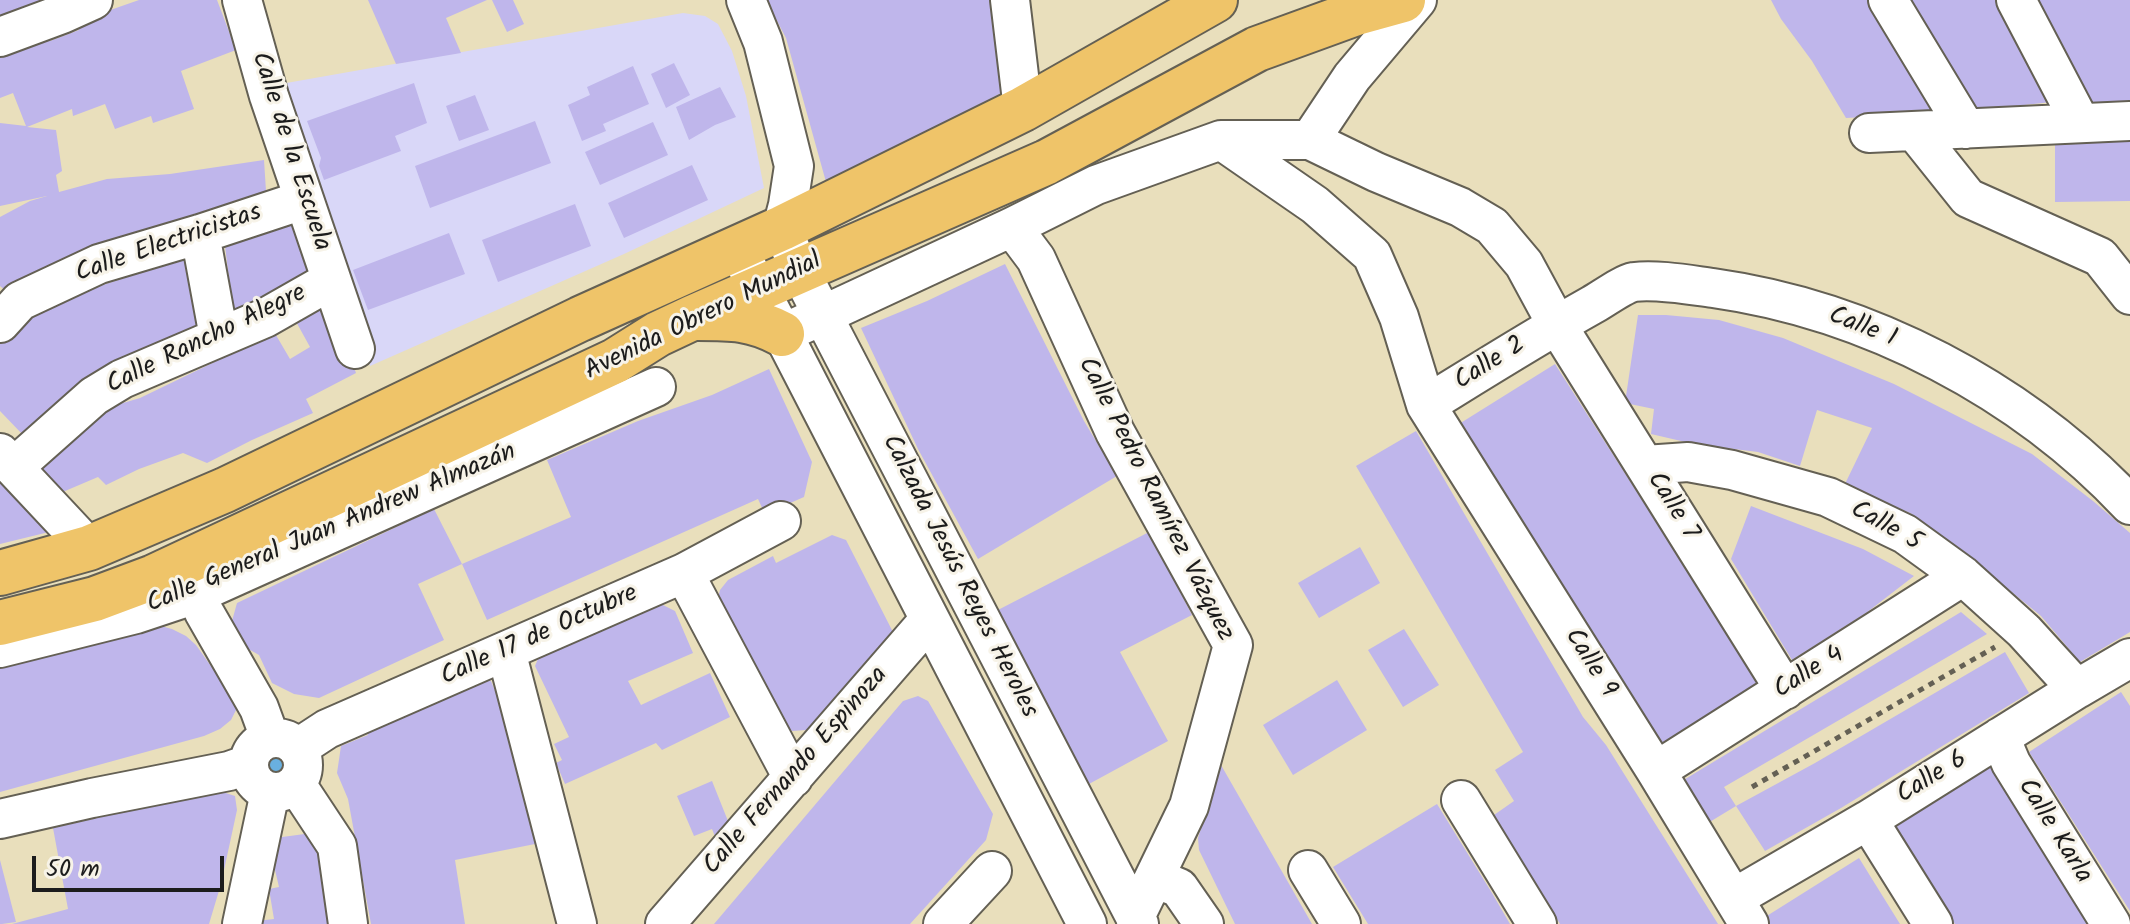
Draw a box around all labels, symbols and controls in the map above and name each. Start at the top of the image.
street label: Calle de la Escuela [242,49,336,255]
street label: Calle Electricistas [72,199,266,291]
street label: Avenida Obrero Mundial [581,247,827,389]
street label: Calle Rancho Alegre [102,279,312,403]
street label: Calle 1 [1823,302,1901,356]
street label: Calle 2 [1450,331,1532,399]
street label: Calle Pedro Ramírez Vázquez [1069,353,1239,647]
street label: Calzada Jesús Reyes Heroles [873,430,1043,724]
street label: Calle General Juan Andrew Almazán [143,438,521,622]
street label: Calle 7 [1638,467,1704,547]
street label: Calle 5 [1844,496,1926,560]
street label: Calle 17 de Octubre [437,580,643,694]
street label: Calle 9 [1556,624,1622,704]
street label: Calle 4 [1769,640,1851,708]
street label: Calle Fernando Espinoza [698,661,896,883]
street label: Calle 6 [1892,745,1974,813]
street label: Calle Karla [2009,774,2097,890]
scale bar [36,840,228,890]
text: 50 m [46,850,100,889]

